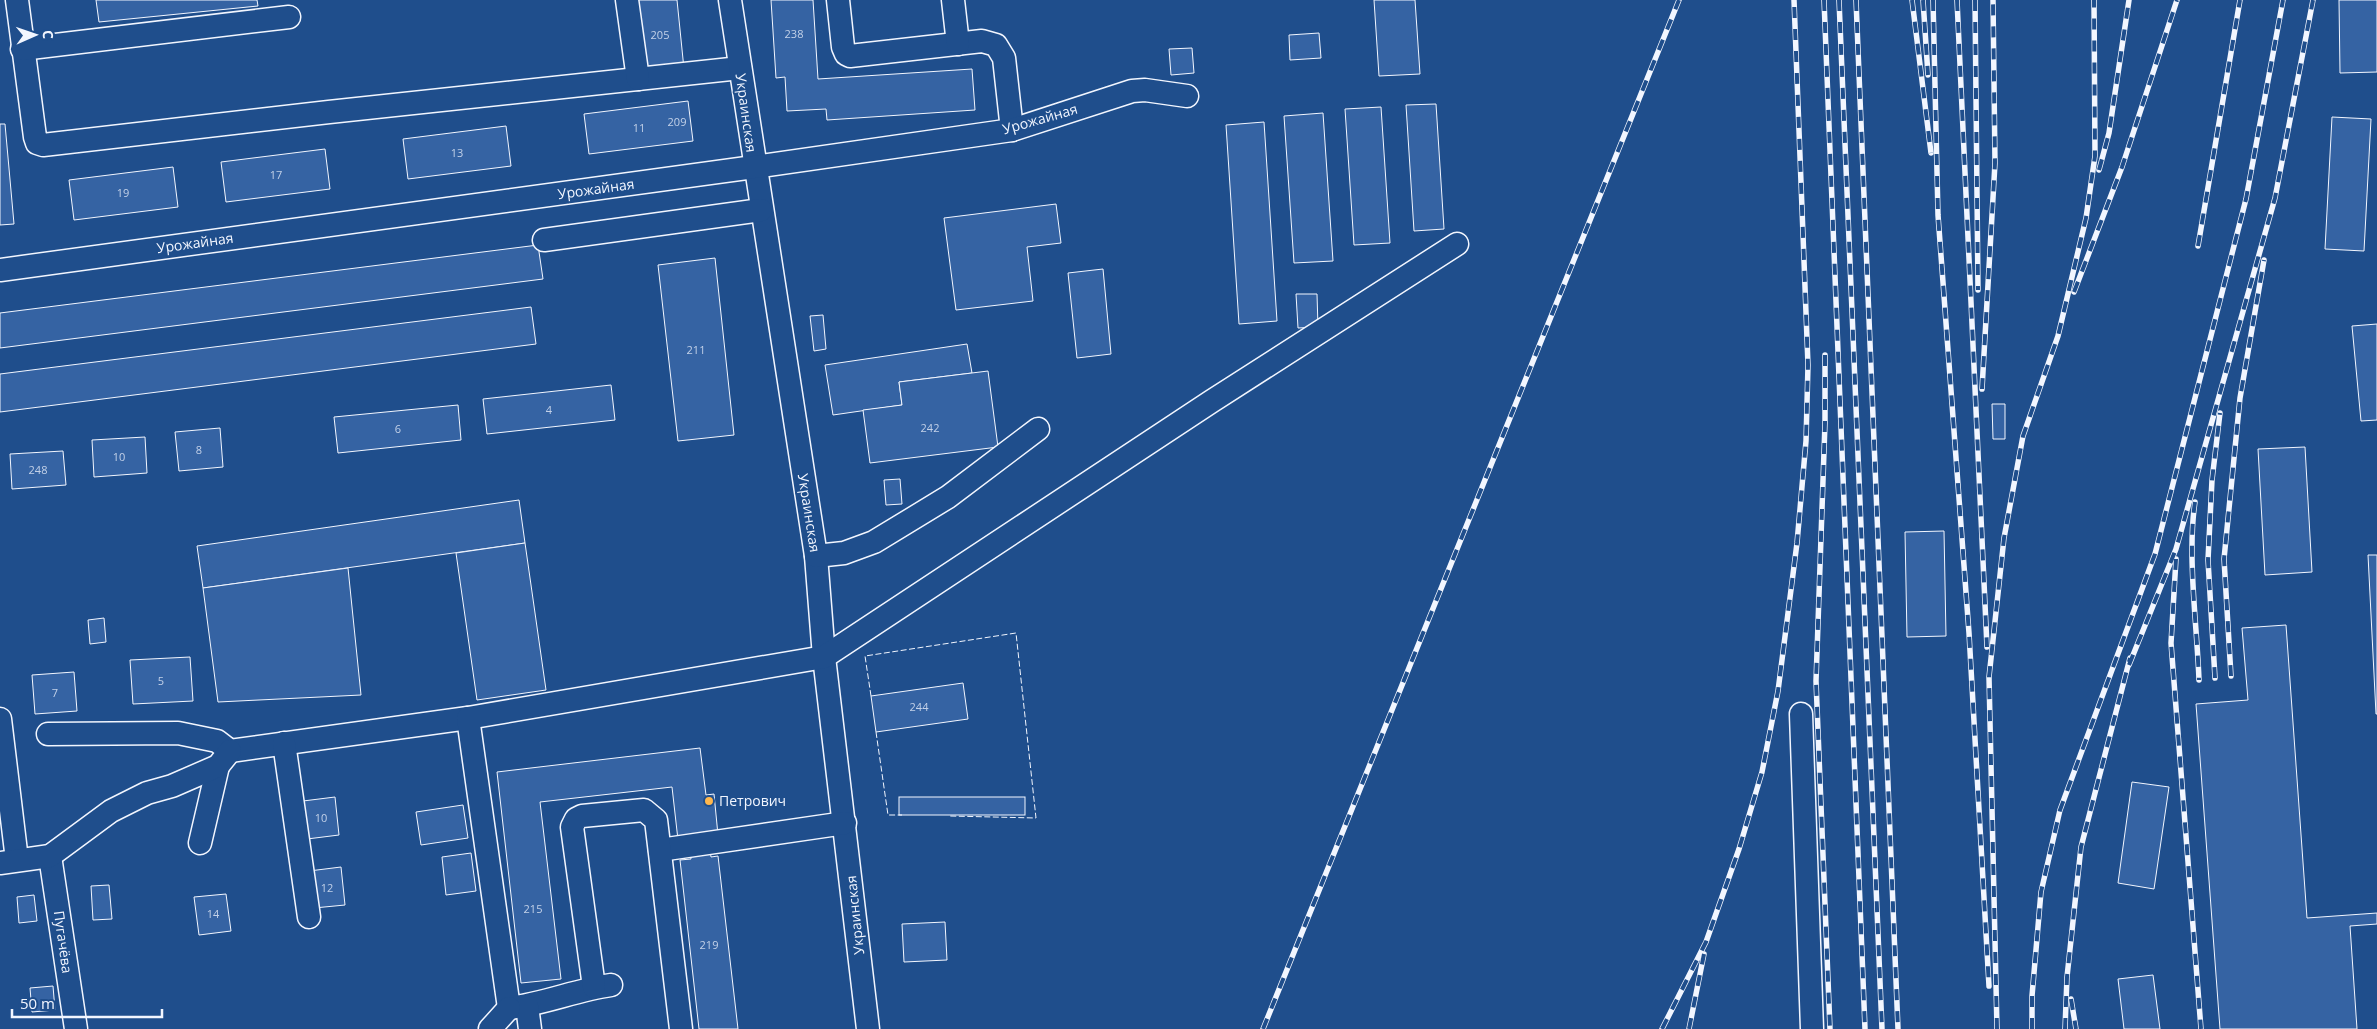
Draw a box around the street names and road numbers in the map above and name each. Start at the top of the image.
street label: Украинская [732,72,761,154]
street label: Урожайная [1000,99,1079,138]
street label: Урожайная [556,174,635,203]
street label: Урожайная [155,228,234,257]
street label: Украинская [794,472,825,554]
street label: Украинская [841,875,868,956]
street label: Пугачёва [50,909,77,975]

